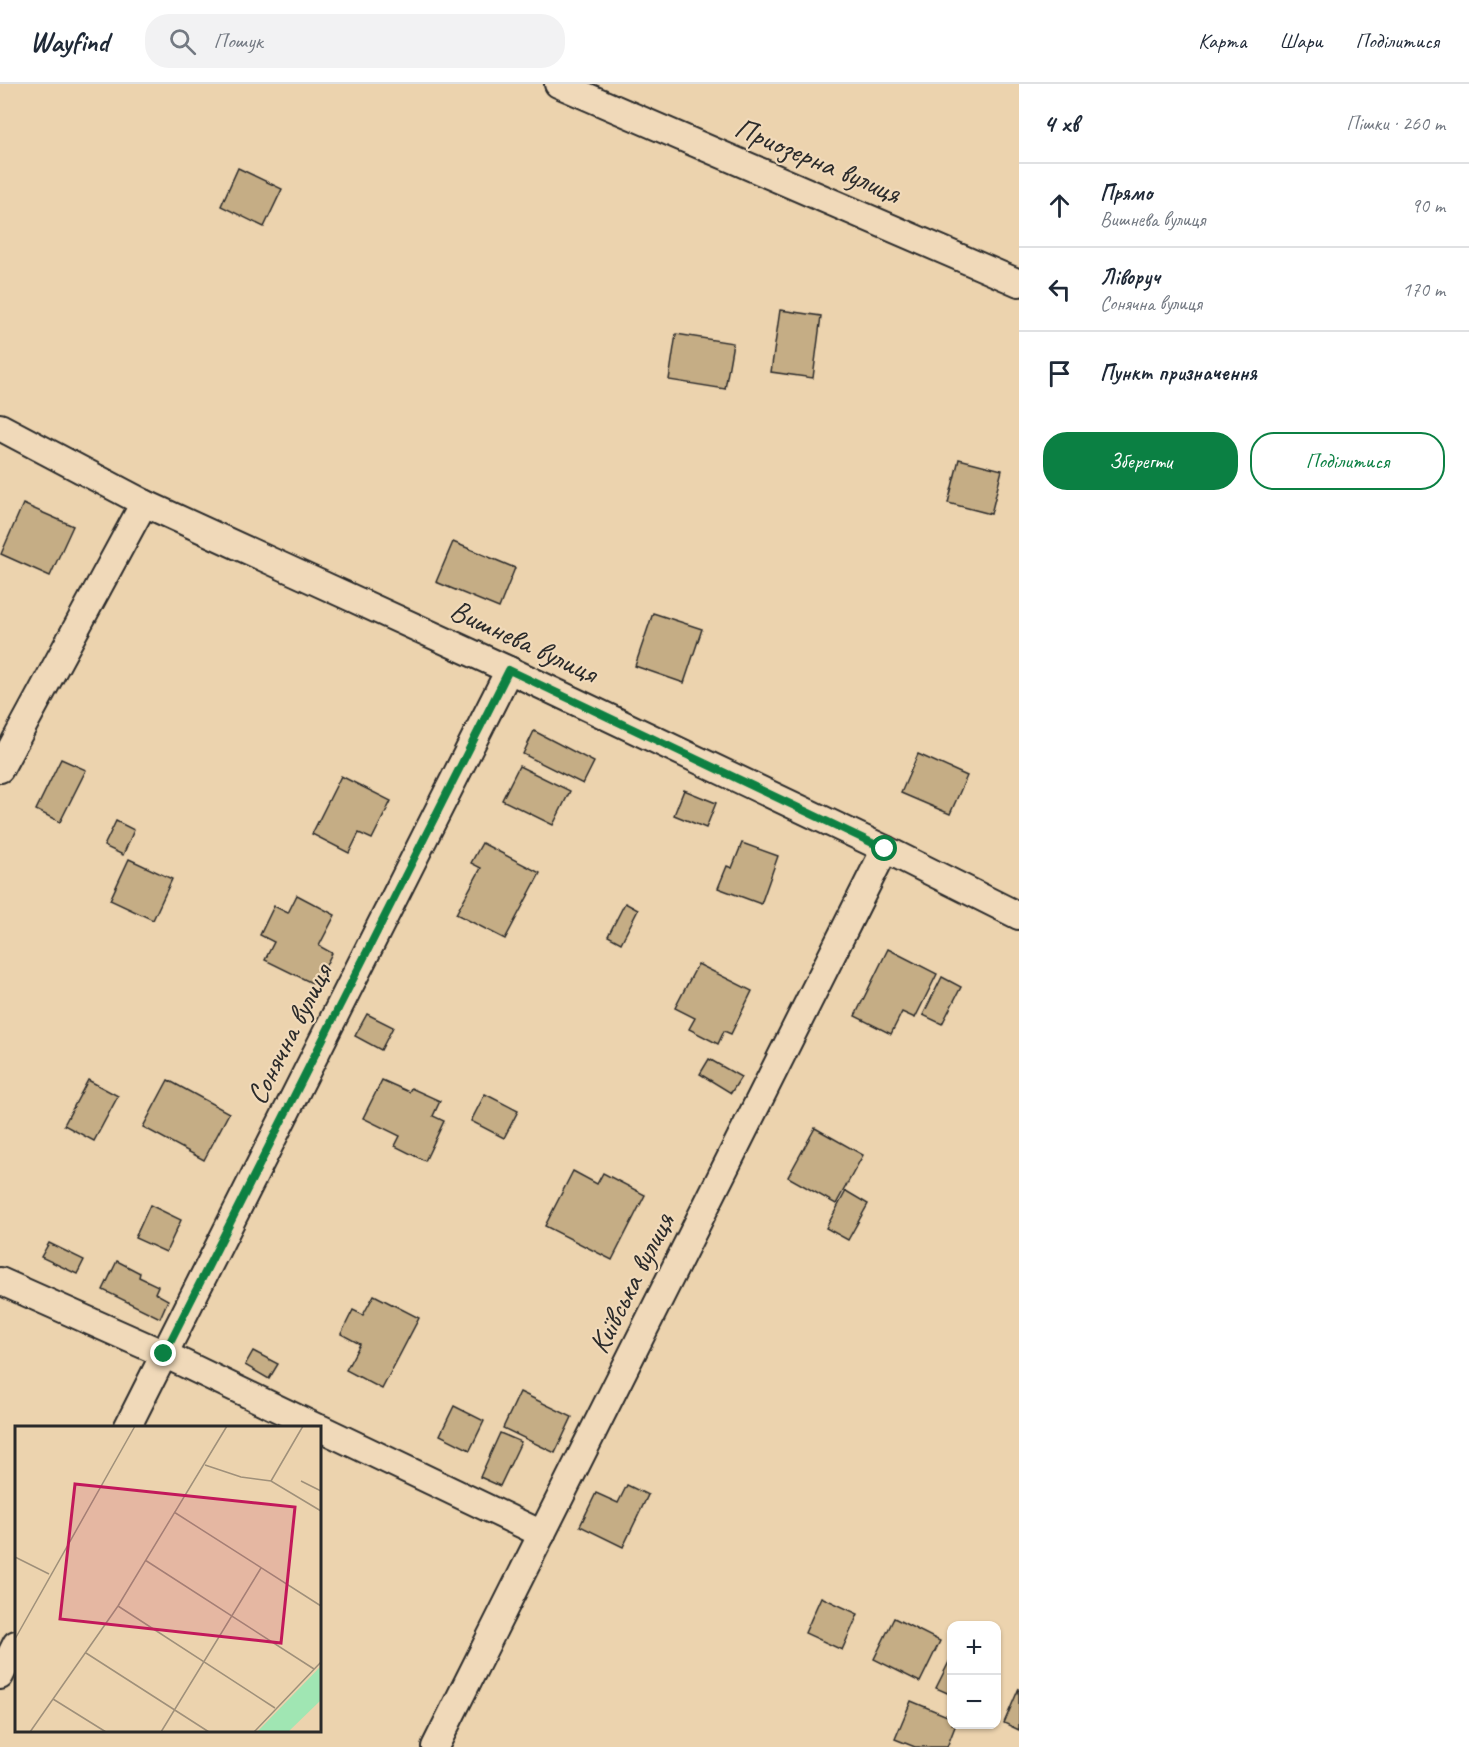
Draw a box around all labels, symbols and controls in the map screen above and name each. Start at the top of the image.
search box [145,14,565,68]
text: Wayfind [30,24,109,59]
icon: search [166,25,199,58]
text: Пошук [214,27,263,55]
text: Карта [1198,28,1246,54]
text: Шари [1279,28,1323,54]
text: Поділитися [1356,28,1439,54]
text: 4 хв [1043,107,1078,140]
street label: Приозерна вулиця [729,108,908,212]
text: Пішки · 260 m [1346,111,1445,136]
text: Прямо [1100,179,1152,207]
icon: ahead [1043,189,1076,222]
text: 90 m [1411,193,1445,218]
text: Вишнева вулиця [1100,207,1205,232]
text: Ліворуч [1100,263,1160,291]
icon: left [1043,273,1076,306]
text: 170 m [1402,277,1445,302]
text: Сонячна вулиця [1100,291,1202,316]
icon: arrive [1043,357,1076,390]
text: Пункт призначення [1100,359,1257,387]
button: Зберегти [1043,432,1238,490]
button: Поділитися [1250,432,1445,490]
street label: Вишнева вулиця [444,590,606,693]
route start [871,835,897,861]
street label: Сонячна вулиця [237,955,342,1111]
street label: Київська вулиця [579,1205,683,1360]
route end [150,1340,176,1366]
inset map [15,1426,321,1732]
map controls [947,1621,1001,1729]
button: + [947,1621,1001,1675]
button: − [947,1675,1001,1729]

